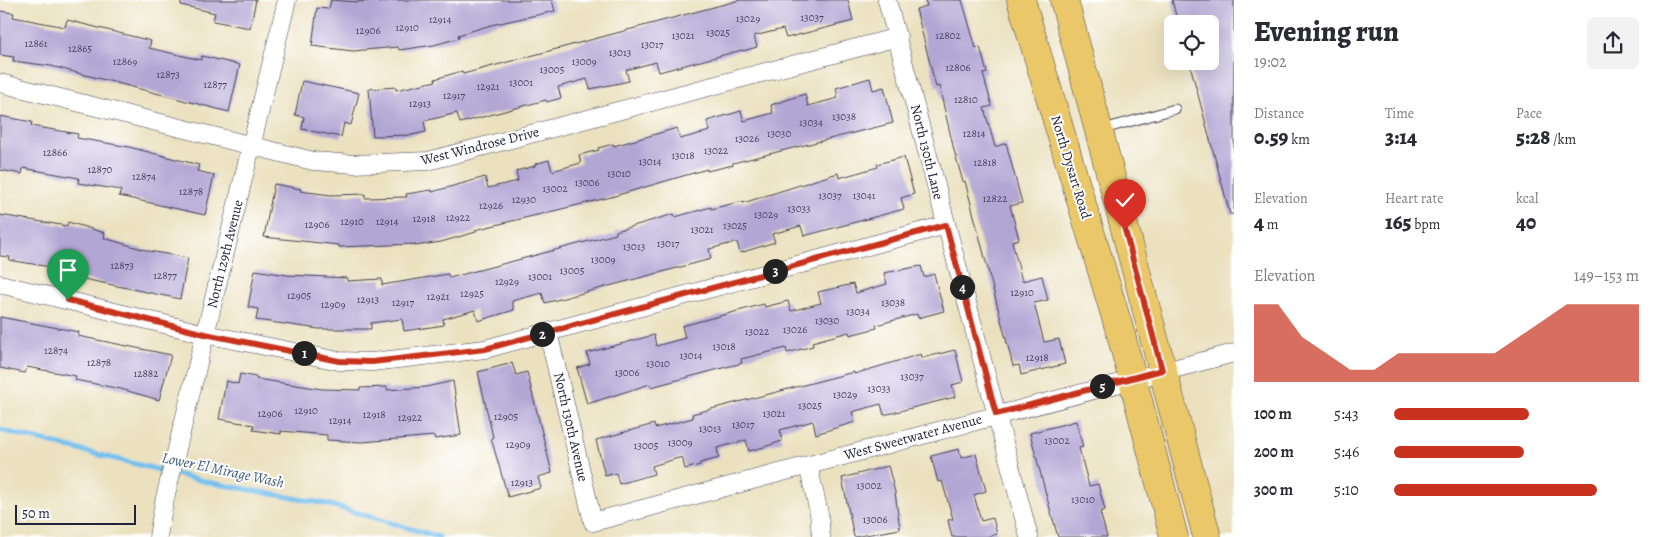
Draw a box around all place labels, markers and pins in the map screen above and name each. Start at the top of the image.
pin [1104,179,1146,230]
pin [47,249,89,300]
pin: 3 [762,258,788,284]
pin: 4 [950,274,974,300]
pin: 2 [530,322,554,346]
pin: 1 [292,340,316,366]
pin: 5 [1090,374,1114,398]

